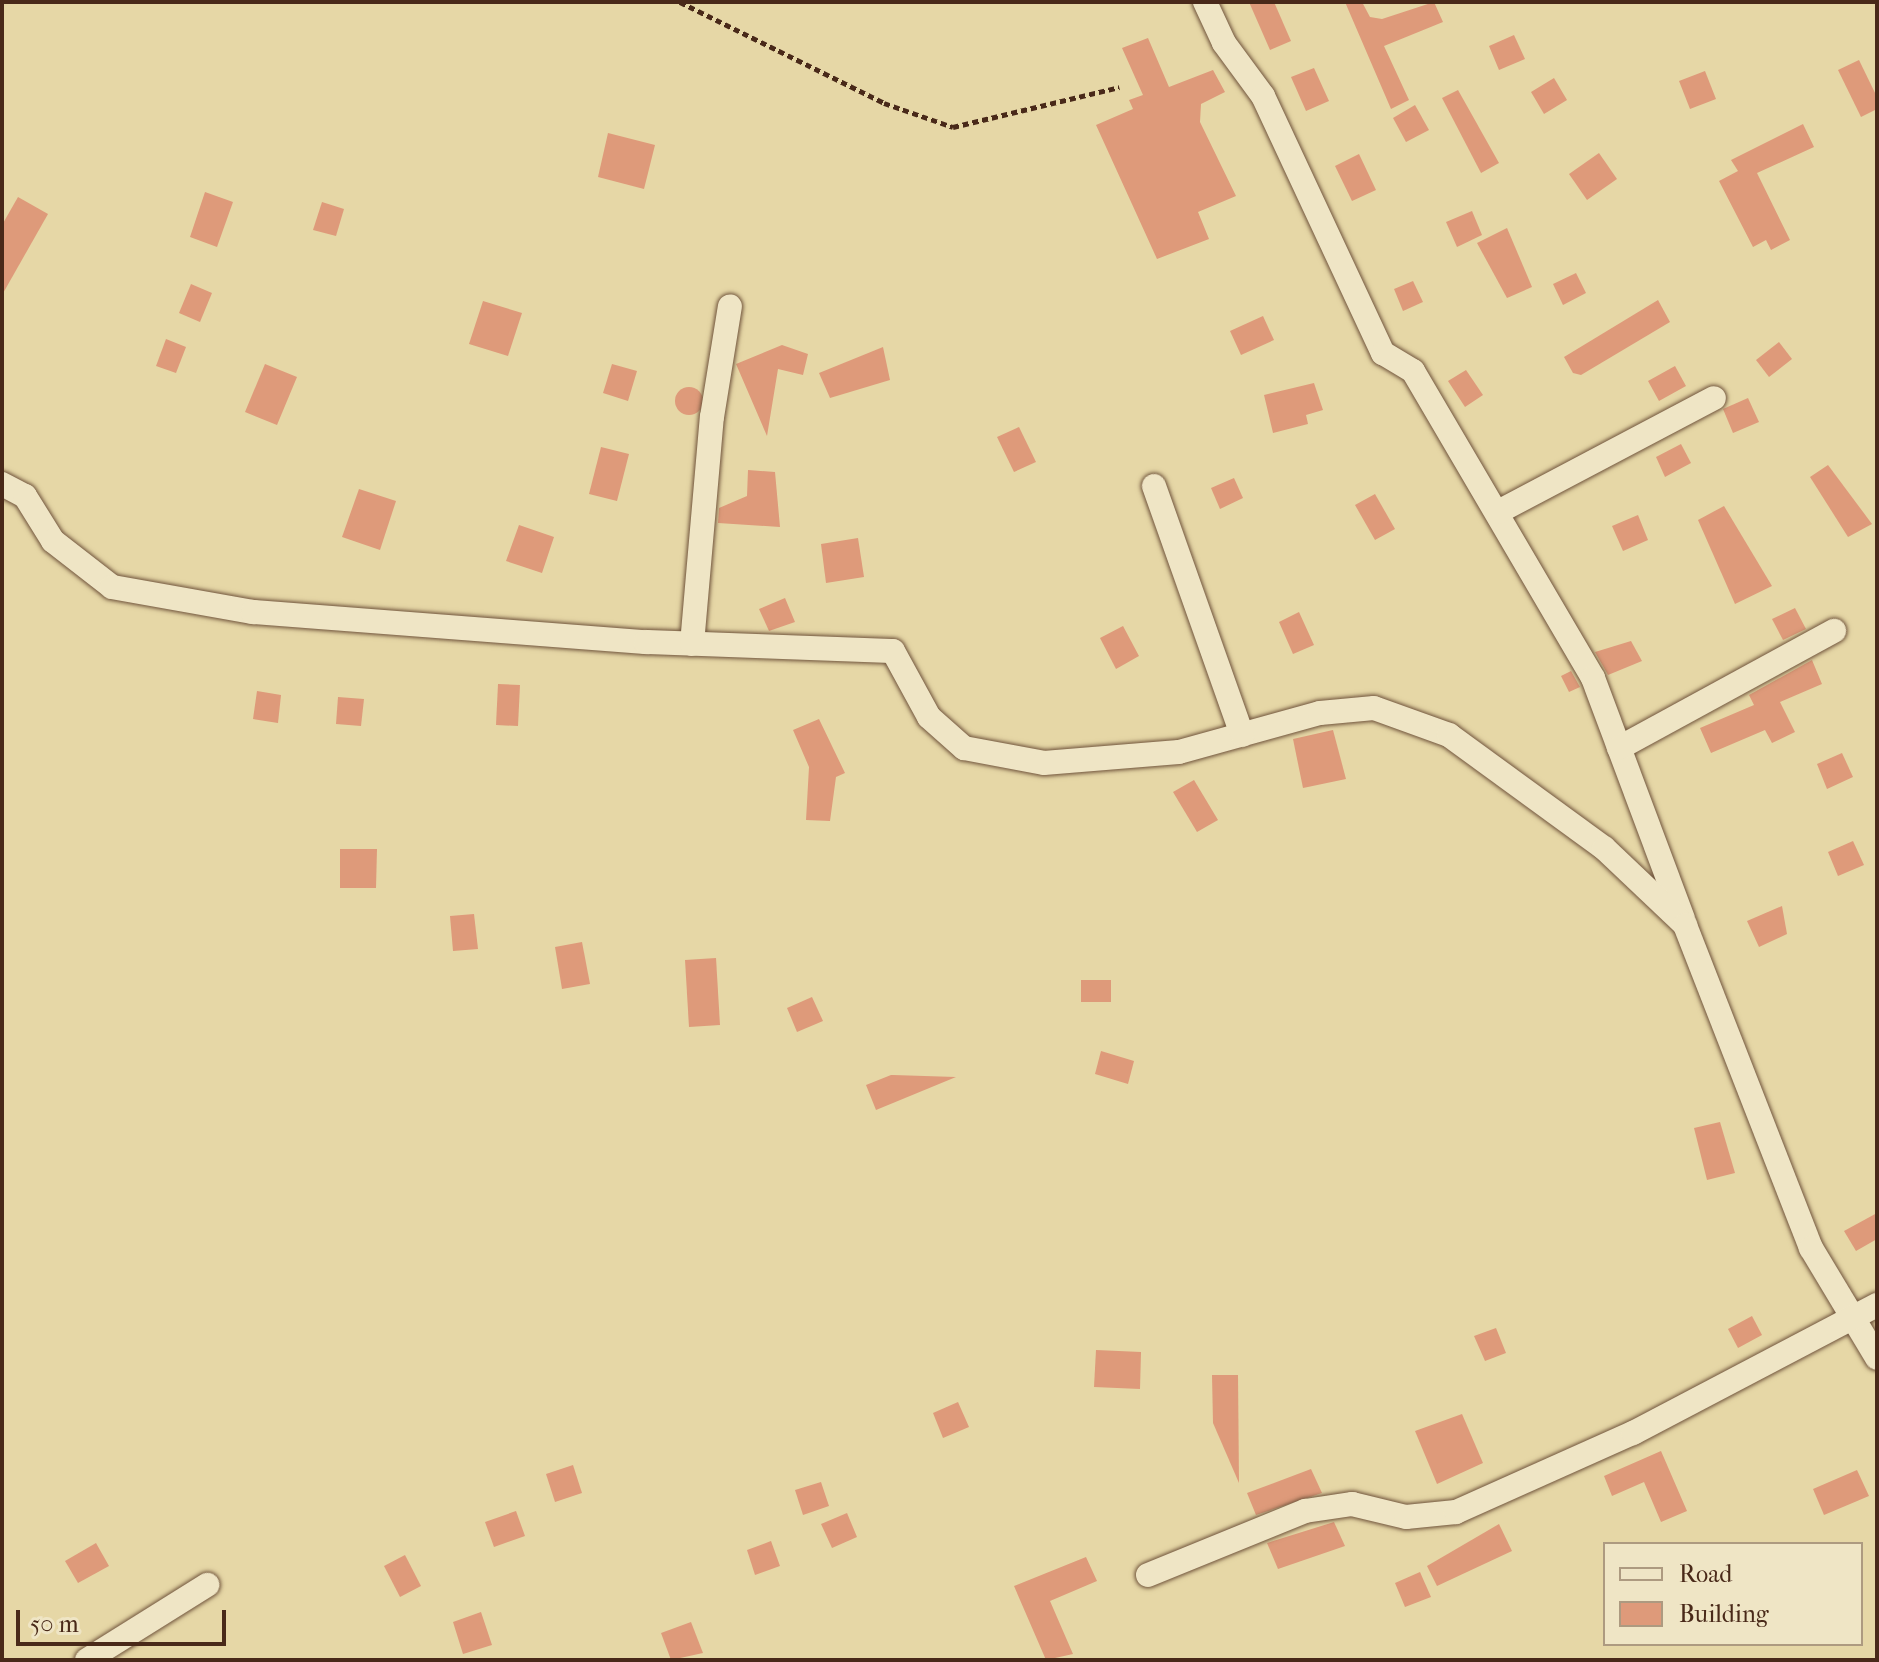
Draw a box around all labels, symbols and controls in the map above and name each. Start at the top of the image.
legend [1603,1542,1863,1646]
text: Road [1679,1560,1732,1588]
scale bar [20,1594,230,1644]
text: Building [1679,1600,1769,1628]
text: 50 m [30,1610,79,1638]

